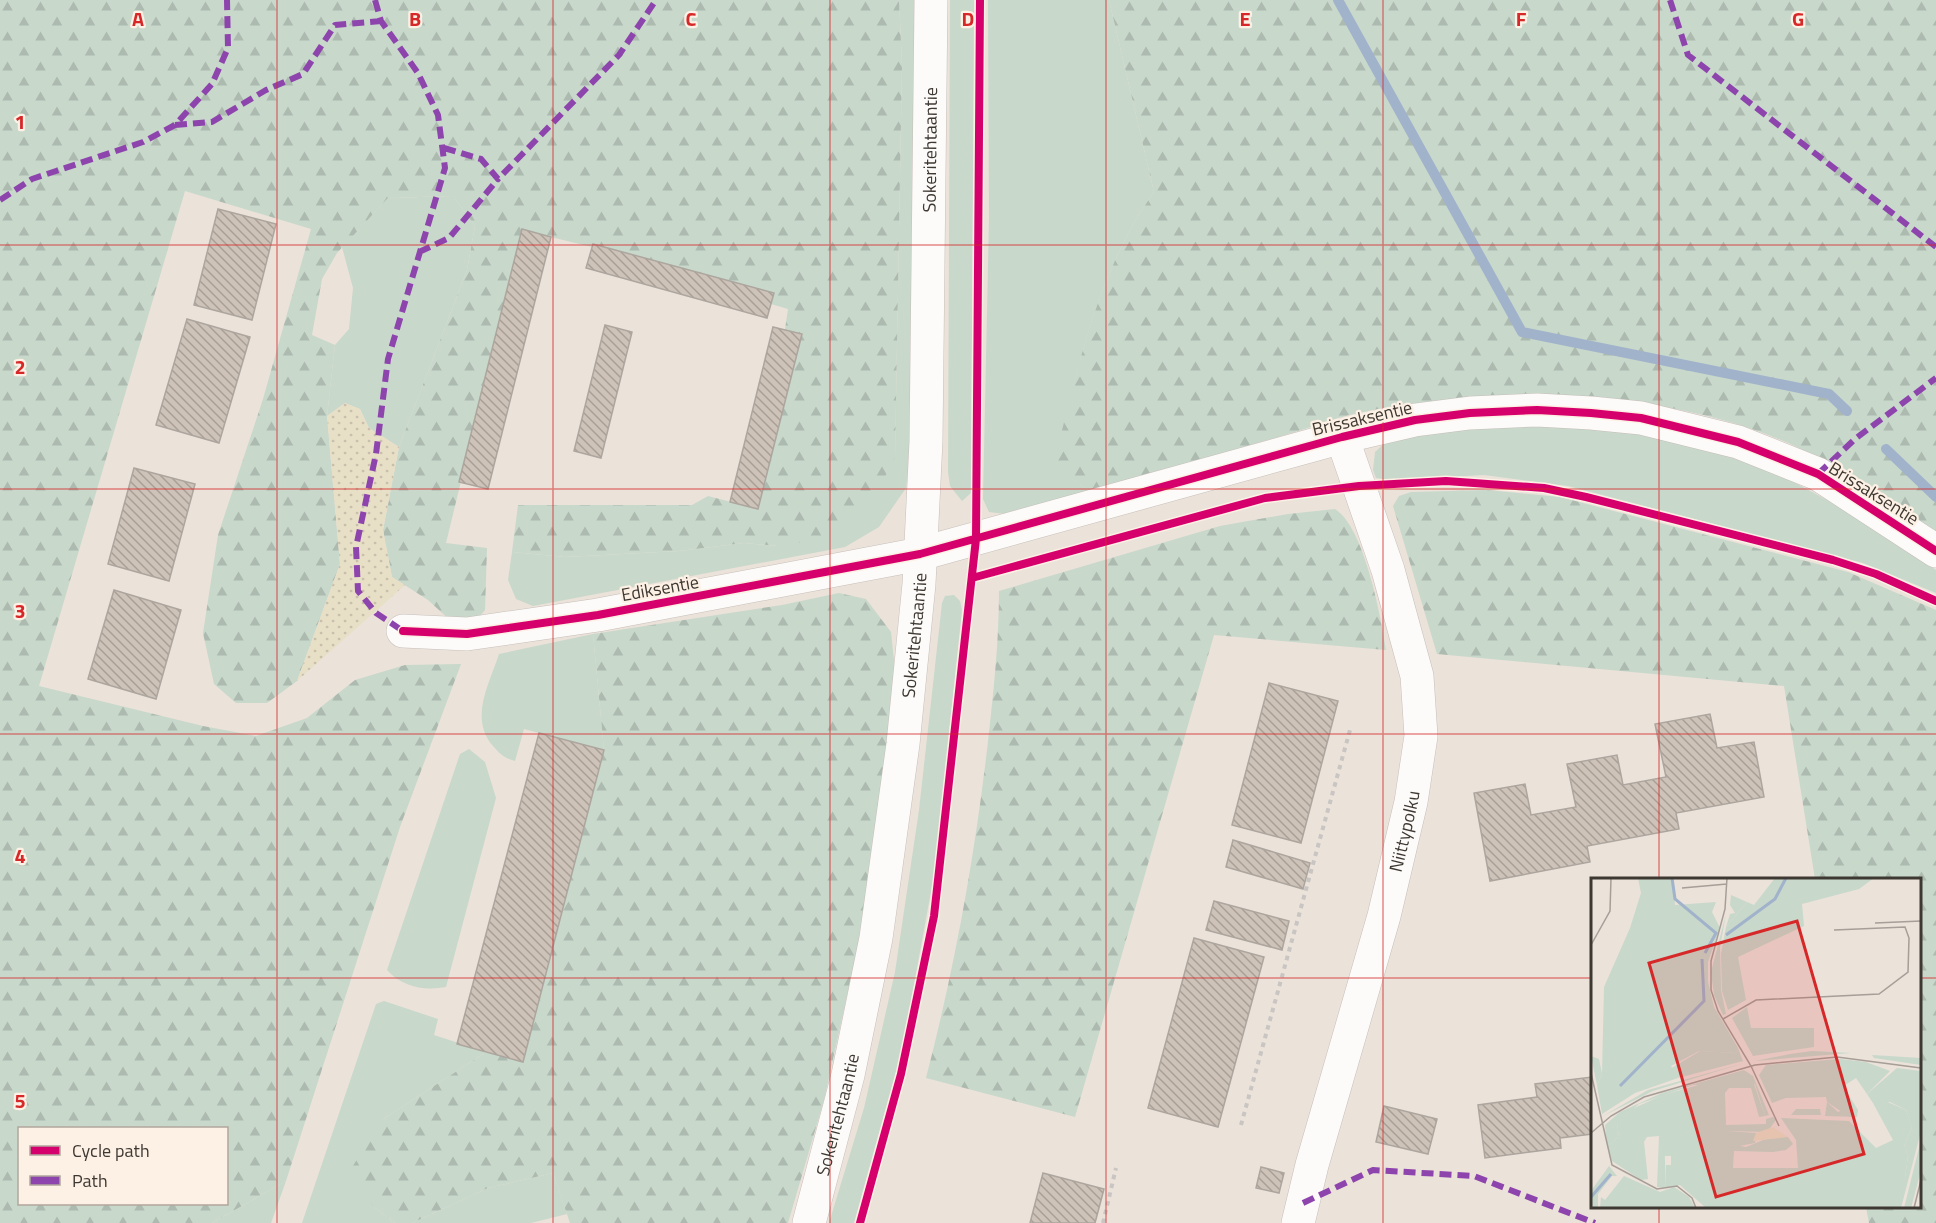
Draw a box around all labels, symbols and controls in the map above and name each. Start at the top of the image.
text: A [132,3,144,34]
text: B [409,3,421,34]
text: C [686,3,697,34]
text: D [962,3,974,34]
text: E [1239,3,1251,34]
text: F [1516,3,1527,34]
text: G [1792,3,1804,34]
street label: Sokeritehtaantie [915,87,944,213]
text: 1 [14,106,26,137]
text: 2 [14,351,26,382]
street label: Brissaksentie [1309,393,1415,443]
street label: Brissaksentie [1824,455,1924,531]
street label: Ediksentie [619,568,701,608]
street label: Sokeritehtaantie [894,572,933,699]
text: 3 [14,595,26,626]
street label: Niittypolku [1381,789,1426,875]
text: 4 [14,840,26,871]
inset map [1591,878,1921,1208]
street label: Sokeritehtaantie [809,1051,866,1179]
text: 5 [14,1085,26,1116]
legend [18,1127,228,1205]
text: Cycle path [72,1137,150,1164]
text: Path [72,1167,108,1194]

